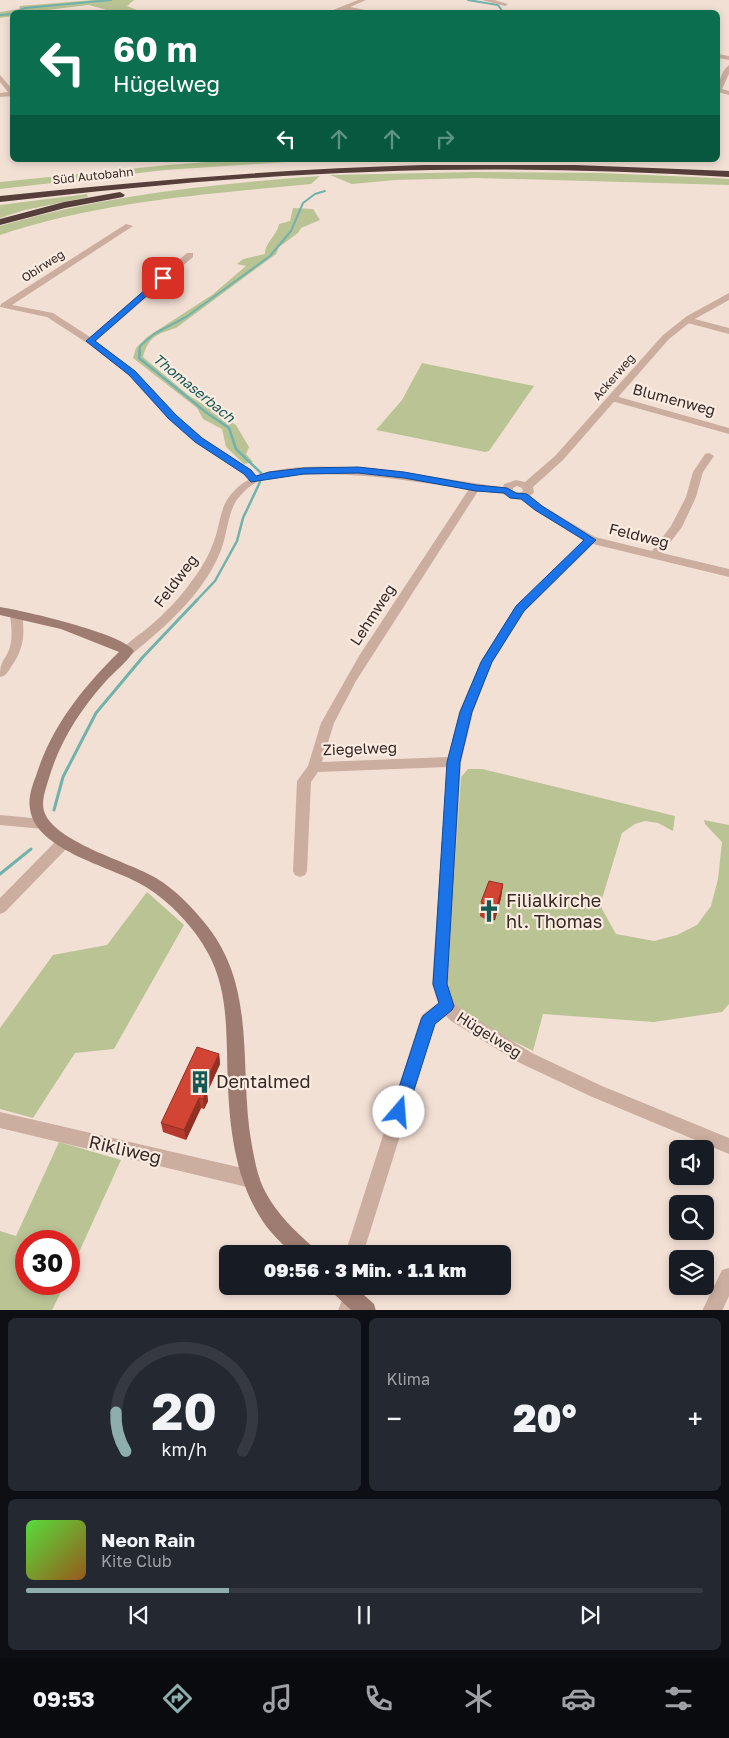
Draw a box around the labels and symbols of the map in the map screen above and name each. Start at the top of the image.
street label: Süd Autobahn [52,164,134,187]
street label: Obirweg [18,246,67,285]
pin [142,257,184,299]
water label: Thomaserbach [150,350,240,426]
street label: Ackerweg [589,350,638,403]
street label: Blumenweg [631,379,718,419]
street label: Feldweg [607,519,671,551]
street label: Feldweg [150,551,201,610]
street label: Lehmweg [346,580,399,648]
street label: Ziegelweg [323,738,397,758]
place label: Filialkirche hl. Thomas [506,889,602,932]
church icon: Filialkirche hl. Thomas [476,898,502,924]
street label: Hügelweg [454,1007,525,1061]
building icon: Dentalmed [187,1069,213,1095]
place label: Dentalmed [216,1070,311,1092]
position arrow [372,1085,424,1137]
street label: Rikliweg [87,1130,164,1168]
speed limit sign: 30 [15,1230,80,1295]

